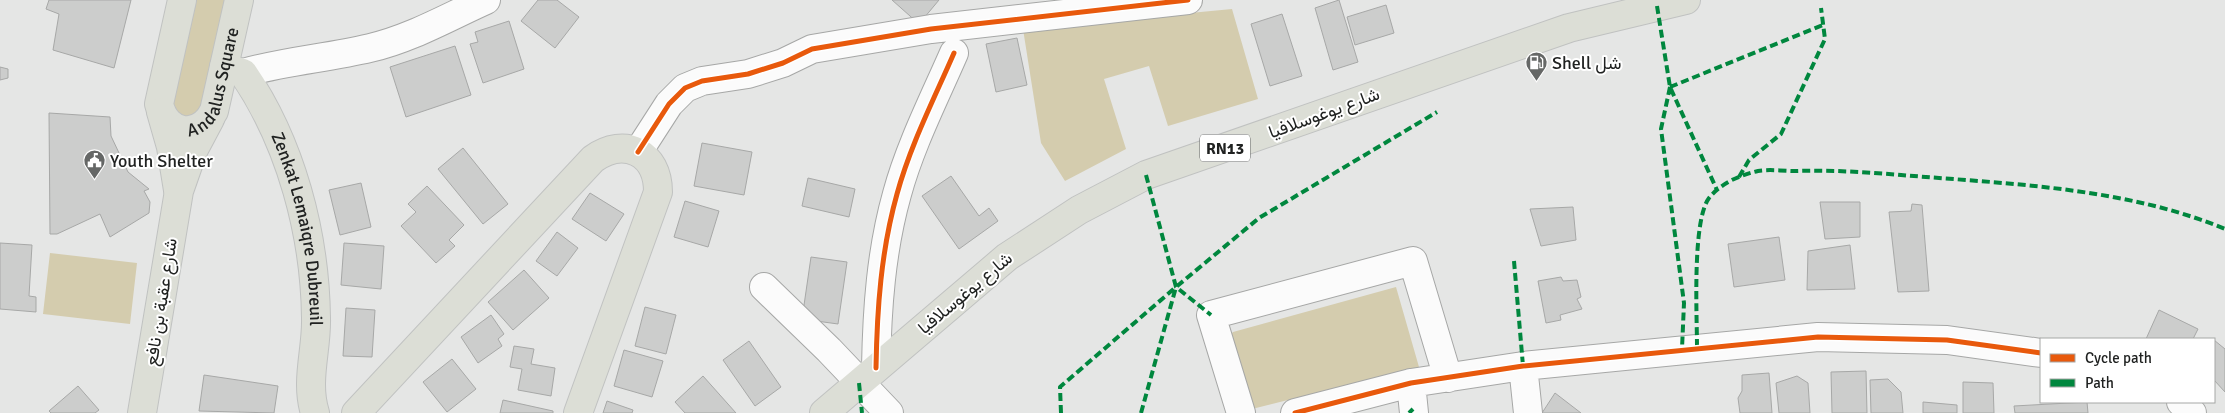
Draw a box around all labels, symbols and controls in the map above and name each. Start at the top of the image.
street label: Andalus Square [185,25,243,142]
fuel station icon: Shell شل [1524,51,1548,82]
place label: Shell شل [1552,52,1621,74]
street label: شارع يوغوسلافيا [1265,83,1383,144]
street label: Zenkat Lemaiqre Dubreuil [266,129,327,326]
road number: RN13 [1200,134,1250,162]
public building icon: Youth Shelter [82,149,106,180]
place label: Youth Shelter [110,150,213,172]
street label: شارع عقبة بن نافع [140,236,183,368]
street label: شارع يوغوسلافيا [913,247,1017,340]
legend [2040,338,2215,403]
text: Cycle path [2085,349,2152,367]
text: Path [2085,374,2114,392]

